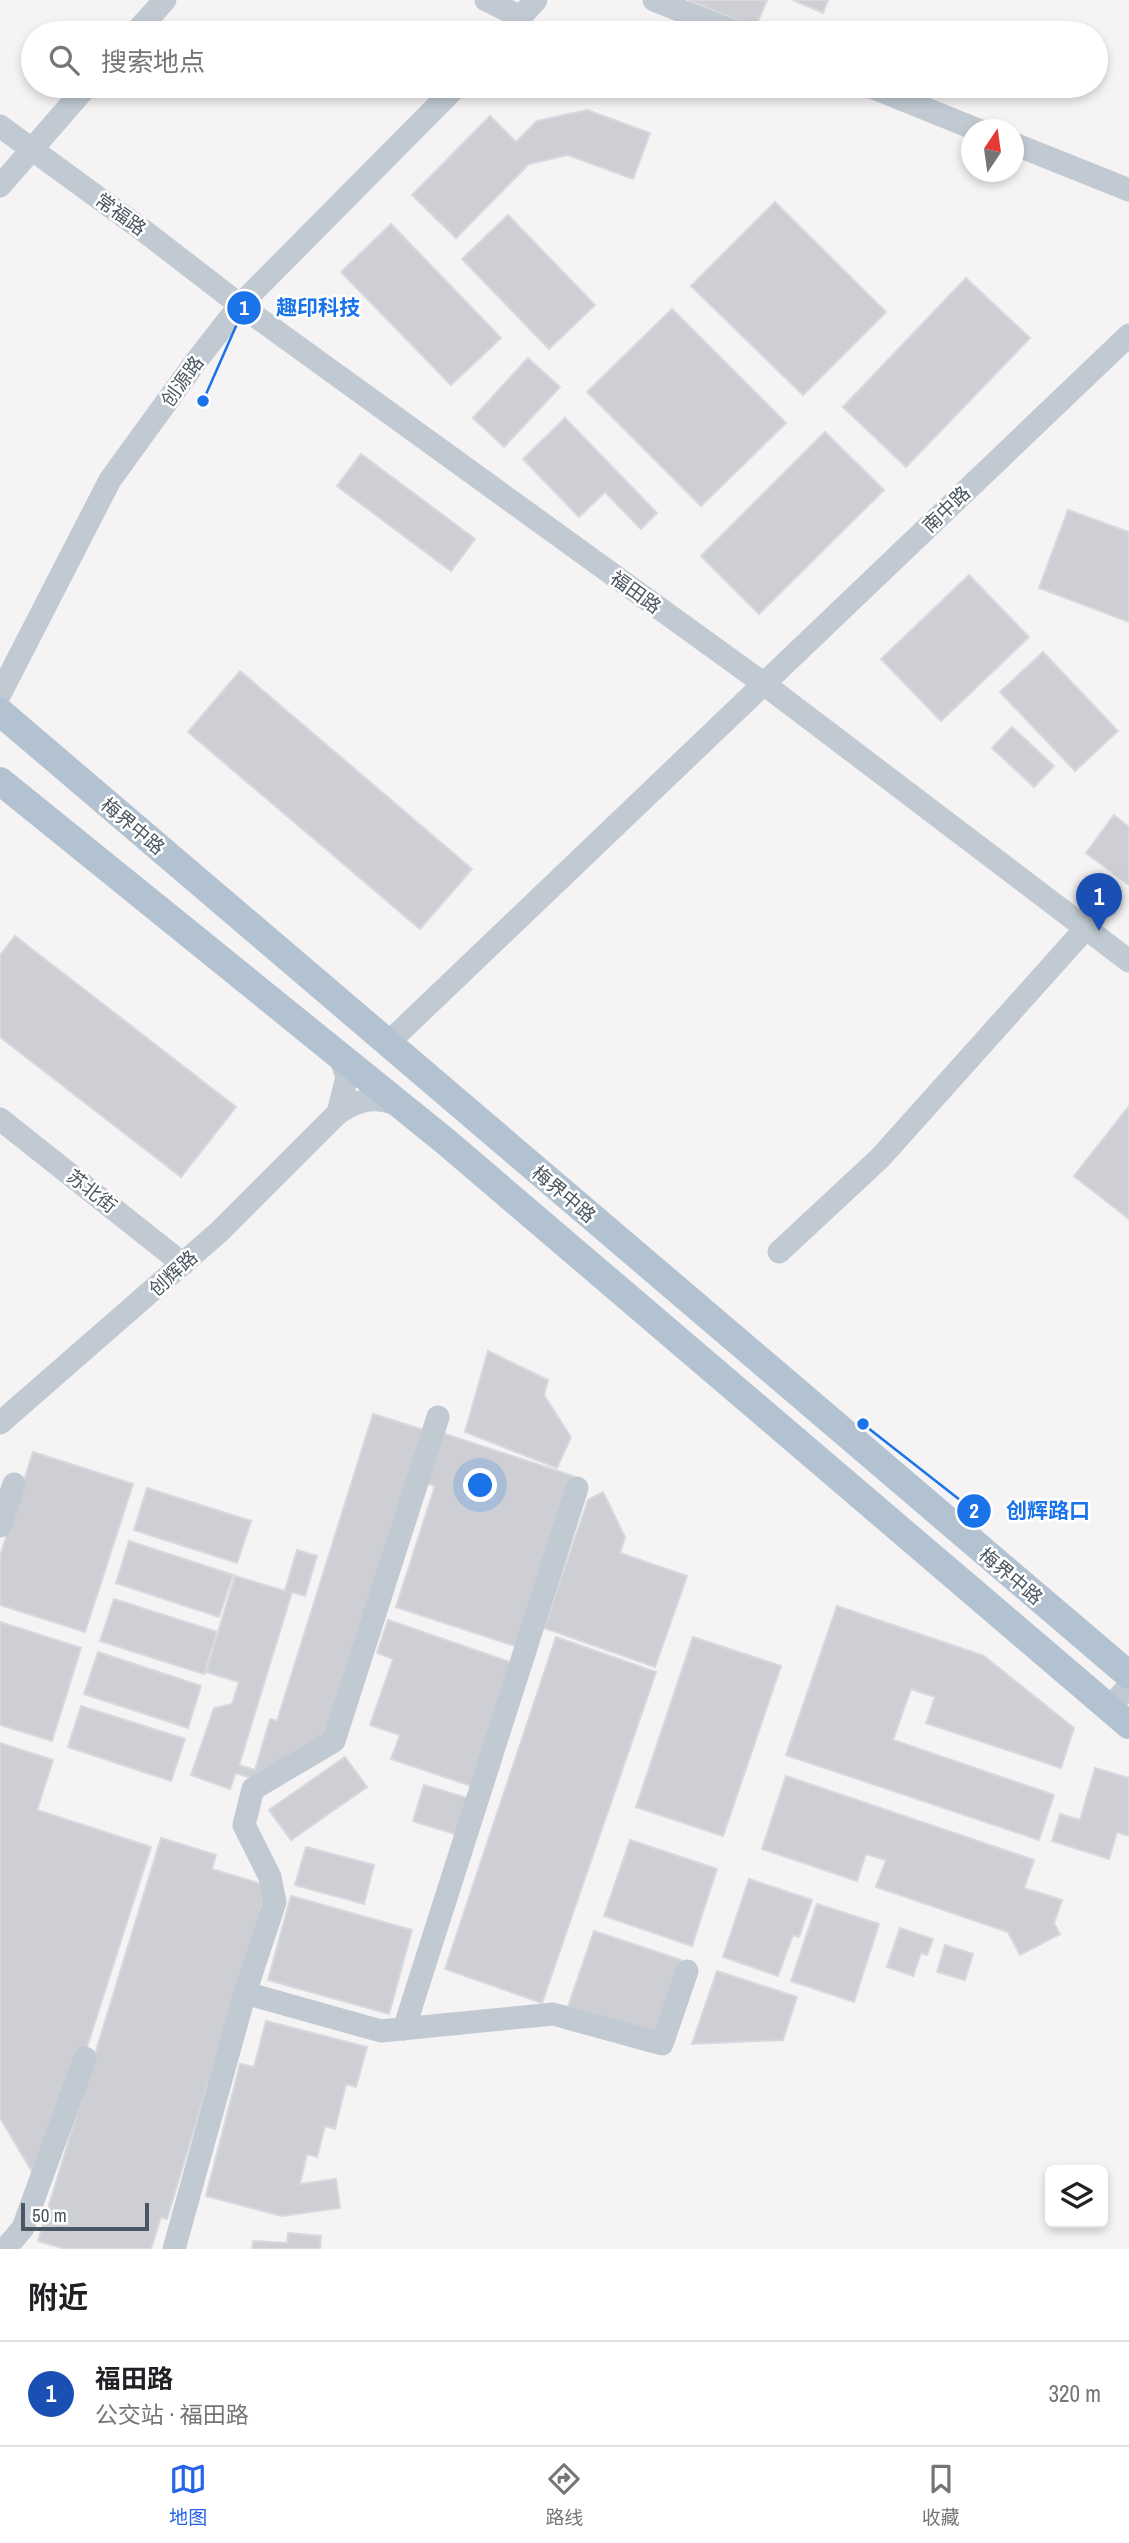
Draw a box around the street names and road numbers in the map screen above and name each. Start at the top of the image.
street label: 常福路 [90,187,152,241]
street label: 创源路 [155,350,209,412]
street label: 南中路 [916,480,976,538]
street label: 福田路 [605,565,667,619]
street label: 梅界中路 [96,792,170,860]
street label: 梅界中路 [527,1160,601,1228]
street label: 苏北街 [62,1163,122,1219]
street label: 创辉路 [143,1244,203,1302]
street label: 梅界中路 [974,1542,1048,1610]

